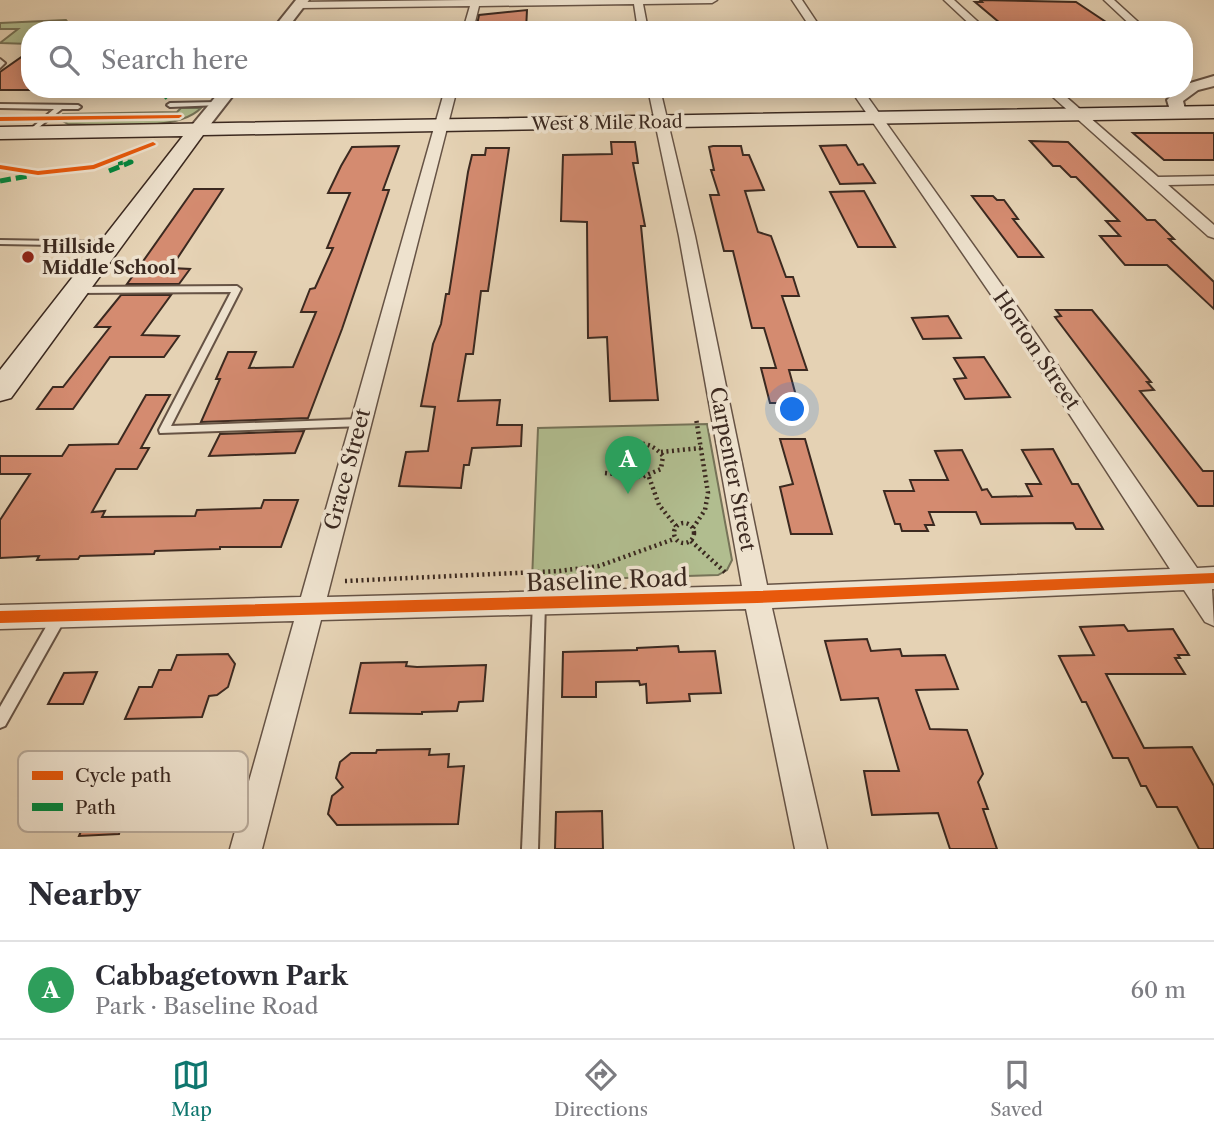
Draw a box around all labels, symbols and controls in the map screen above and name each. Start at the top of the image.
search box [21,21,1193,98]
icon: search [45,41,83,79]
text: Search here [101,44,248,76]
street label: West 8 Mile Road [530,111,683,135]
place label: Hillside Middle School [42,236,176,279]
marker: Hillside Middle School [20,249,36,265]
street label: Horton Street [988,286,1086,415]
street label: Carpenter Street [705,385,761,554]
your location [775,392,809,426]
street label: Grace Street [319,405,375,532]
pin: A [605,436,651,494]
street label: Baseline Road [526,563,689,597]
legend [18,751,248,832]
text: Cycle path [75,764,171,787]
text: Path [75,796,116,819]
text: Nearby [28,876,141,913]
text: Cabbagetown Park [95,960,348,992]
text: A [42,976,60,1004]
text: 60 m [1130,976,1186,1004]
text: Park · Baseline Road [95,992,318,1020]
tab: Map [171,1056,212,1121]
tab: Directions [554,1056,648,1121]
tab: Saved [990,1056,1043,1121]

